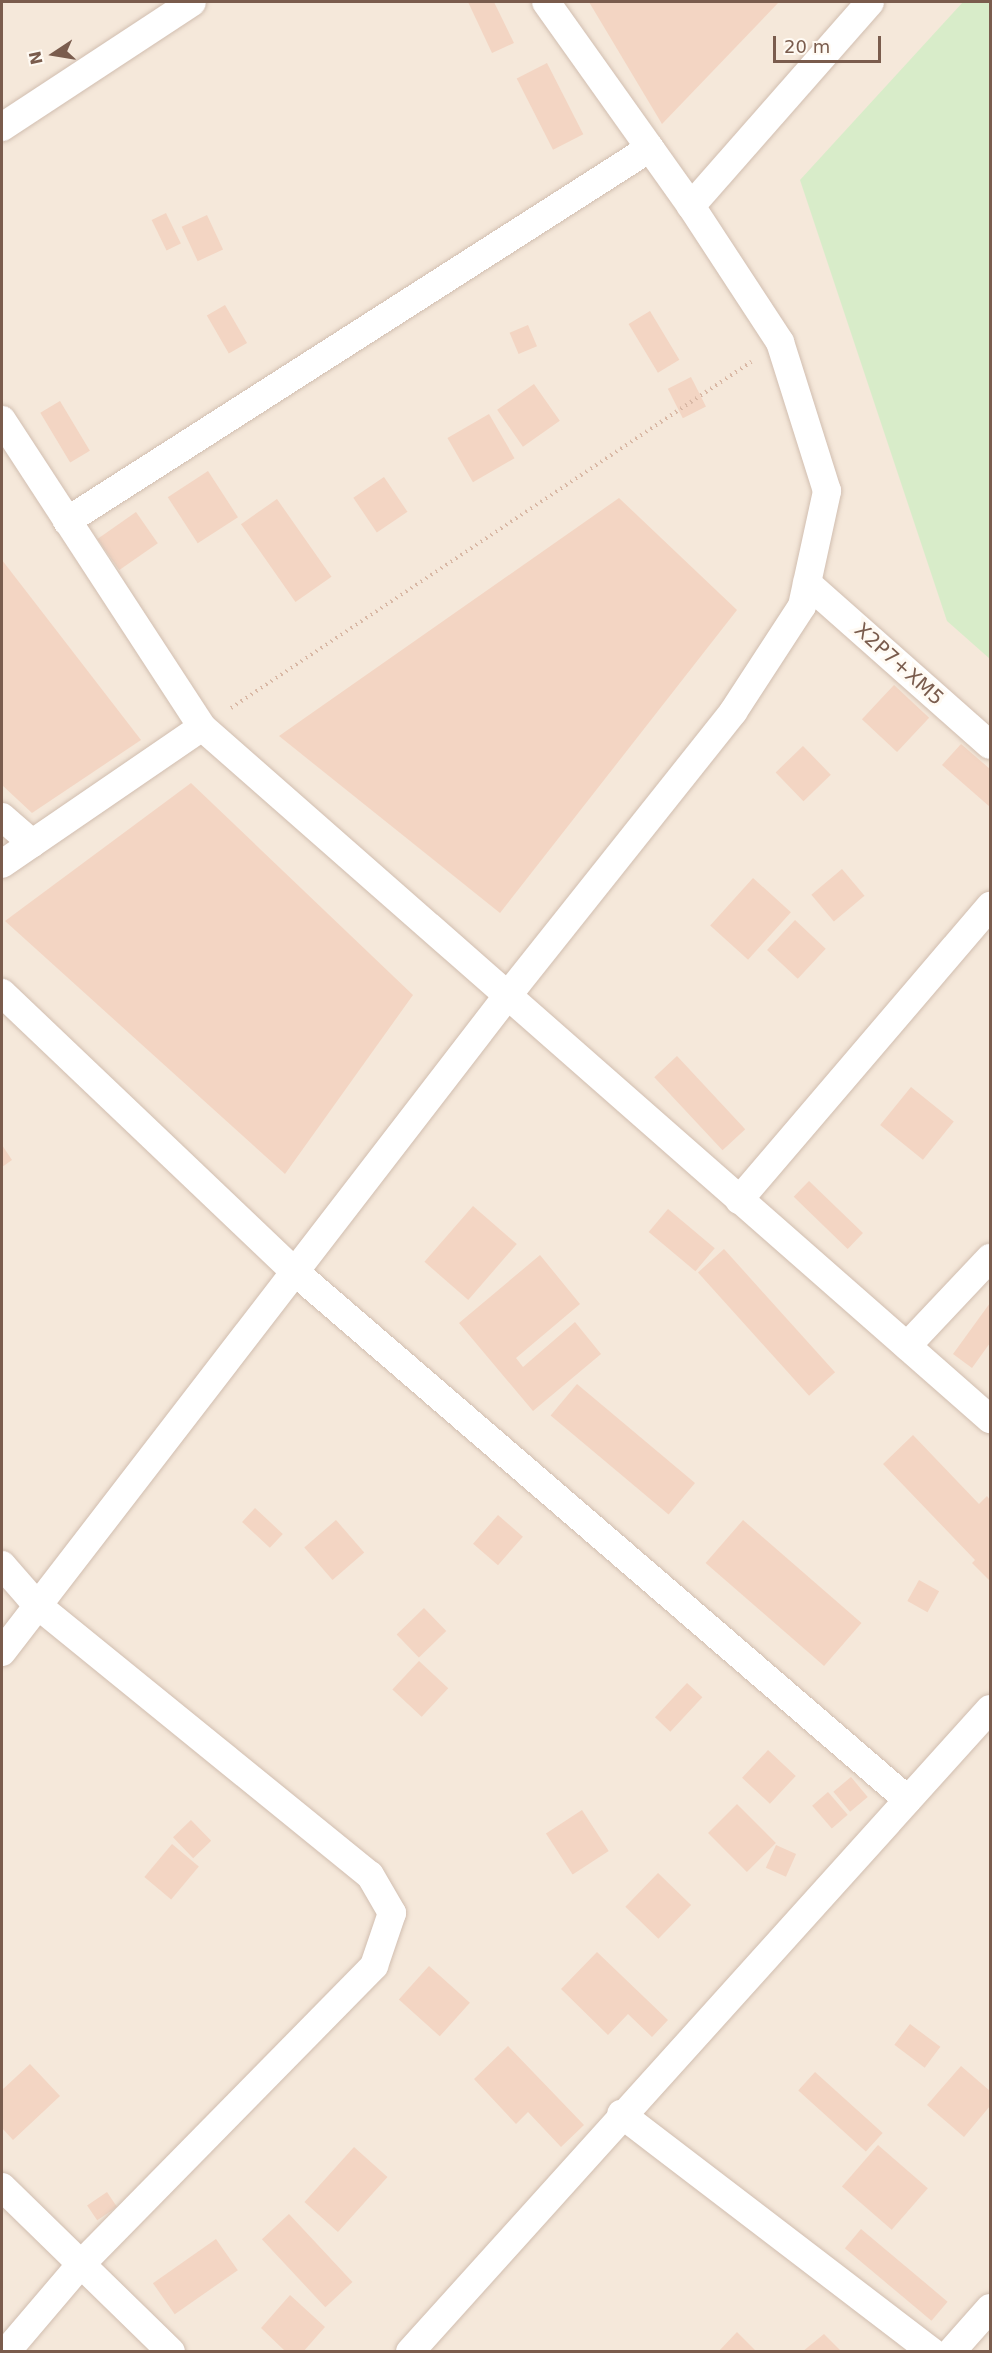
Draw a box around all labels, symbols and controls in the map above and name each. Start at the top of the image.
north arrow [24,24,84,84]
scale bar [776,24,884,62]
text: 20 m [784,36,830,57]
text: N [25,49,47,66]
street label: X2P7+XM5 [849,618,949,710]

